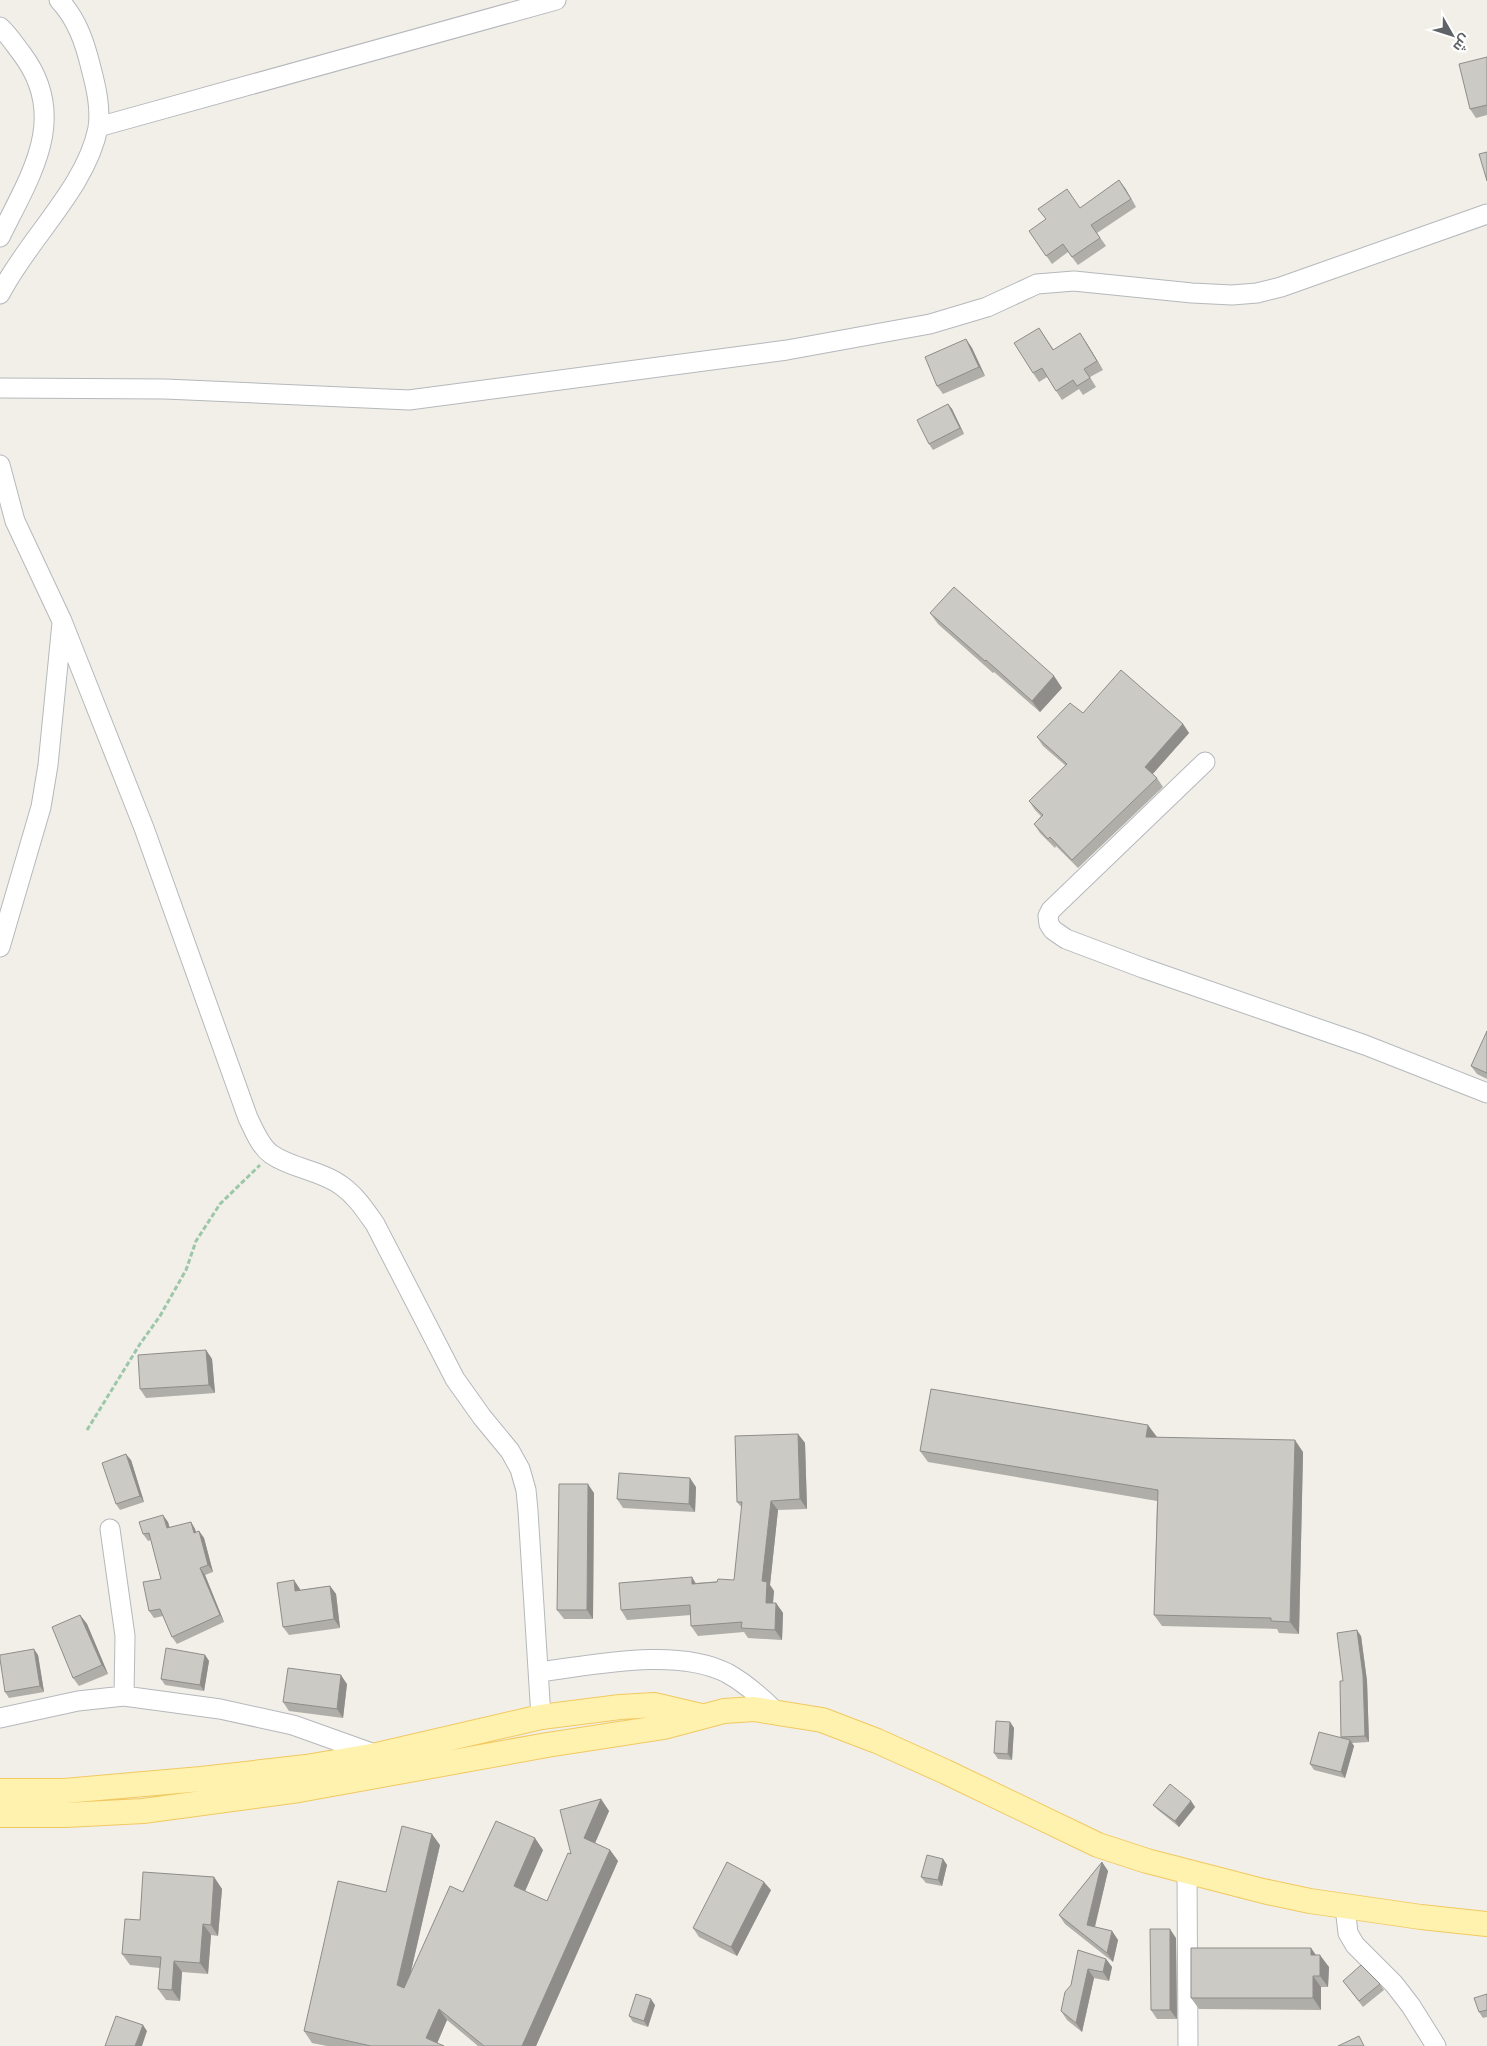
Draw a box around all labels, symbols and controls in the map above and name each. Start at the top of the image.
north arrow [1427,10,1477,60]
text: ش [1449,31,1474,55]

